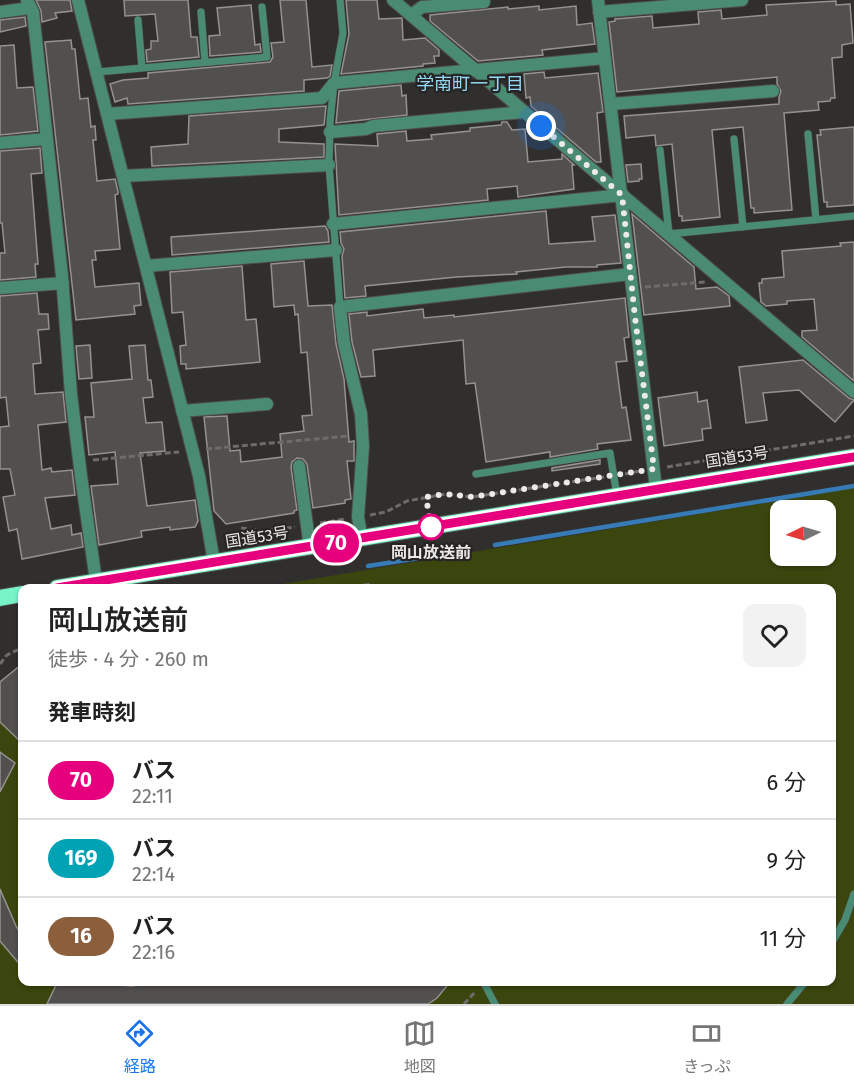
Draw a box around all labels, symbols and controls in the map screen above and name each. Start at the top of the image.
district label: 学南町一丁目 [416,73,524,95]
your location [526,111,556,141]
street label: 国道53号 [704,443,770,471]
north arrow [770,500,836,566]
map controls [770,500,836,566]
marker: 岡山放送前 [418,514,444,540]
street label: 国道53号 [224,523,290,551]
line badge: 70 [309,524,363,562]
text: 70 [325,530,347,556]
place label: 岡山放送前 [391,543,471,562]
text: 岡山放送前 [48,604,188,637]
button: heart [743,604,806,667]
text: 徒歩 · 4 分 · 260 m [48,647,209,671]
text: 発車時刻 [48,699,136,726]
text: バス [132,757,176,784]
text: 70 [70,767,92,793]
text: 6 分 [766,769,806,796]
text: 22:11 [132,784,173,808]
text: バス [132,835,176,862]
text: 169 [64,845,98,871]
text: 9 分 [767,847,806,874]
text: 22:14 [132,862,175,886]
text: バス [132,913,176,940]
text: 16 [70,923,92,949]
text: 11 分 [759,925,806,952]
text: 22:16 [132,940,175,964]
tab: 経路 [123,1017,156,1077]
tab: 地図 [403,1017,436,1077]
tab: きっぷ [683,1017,731,1077]

